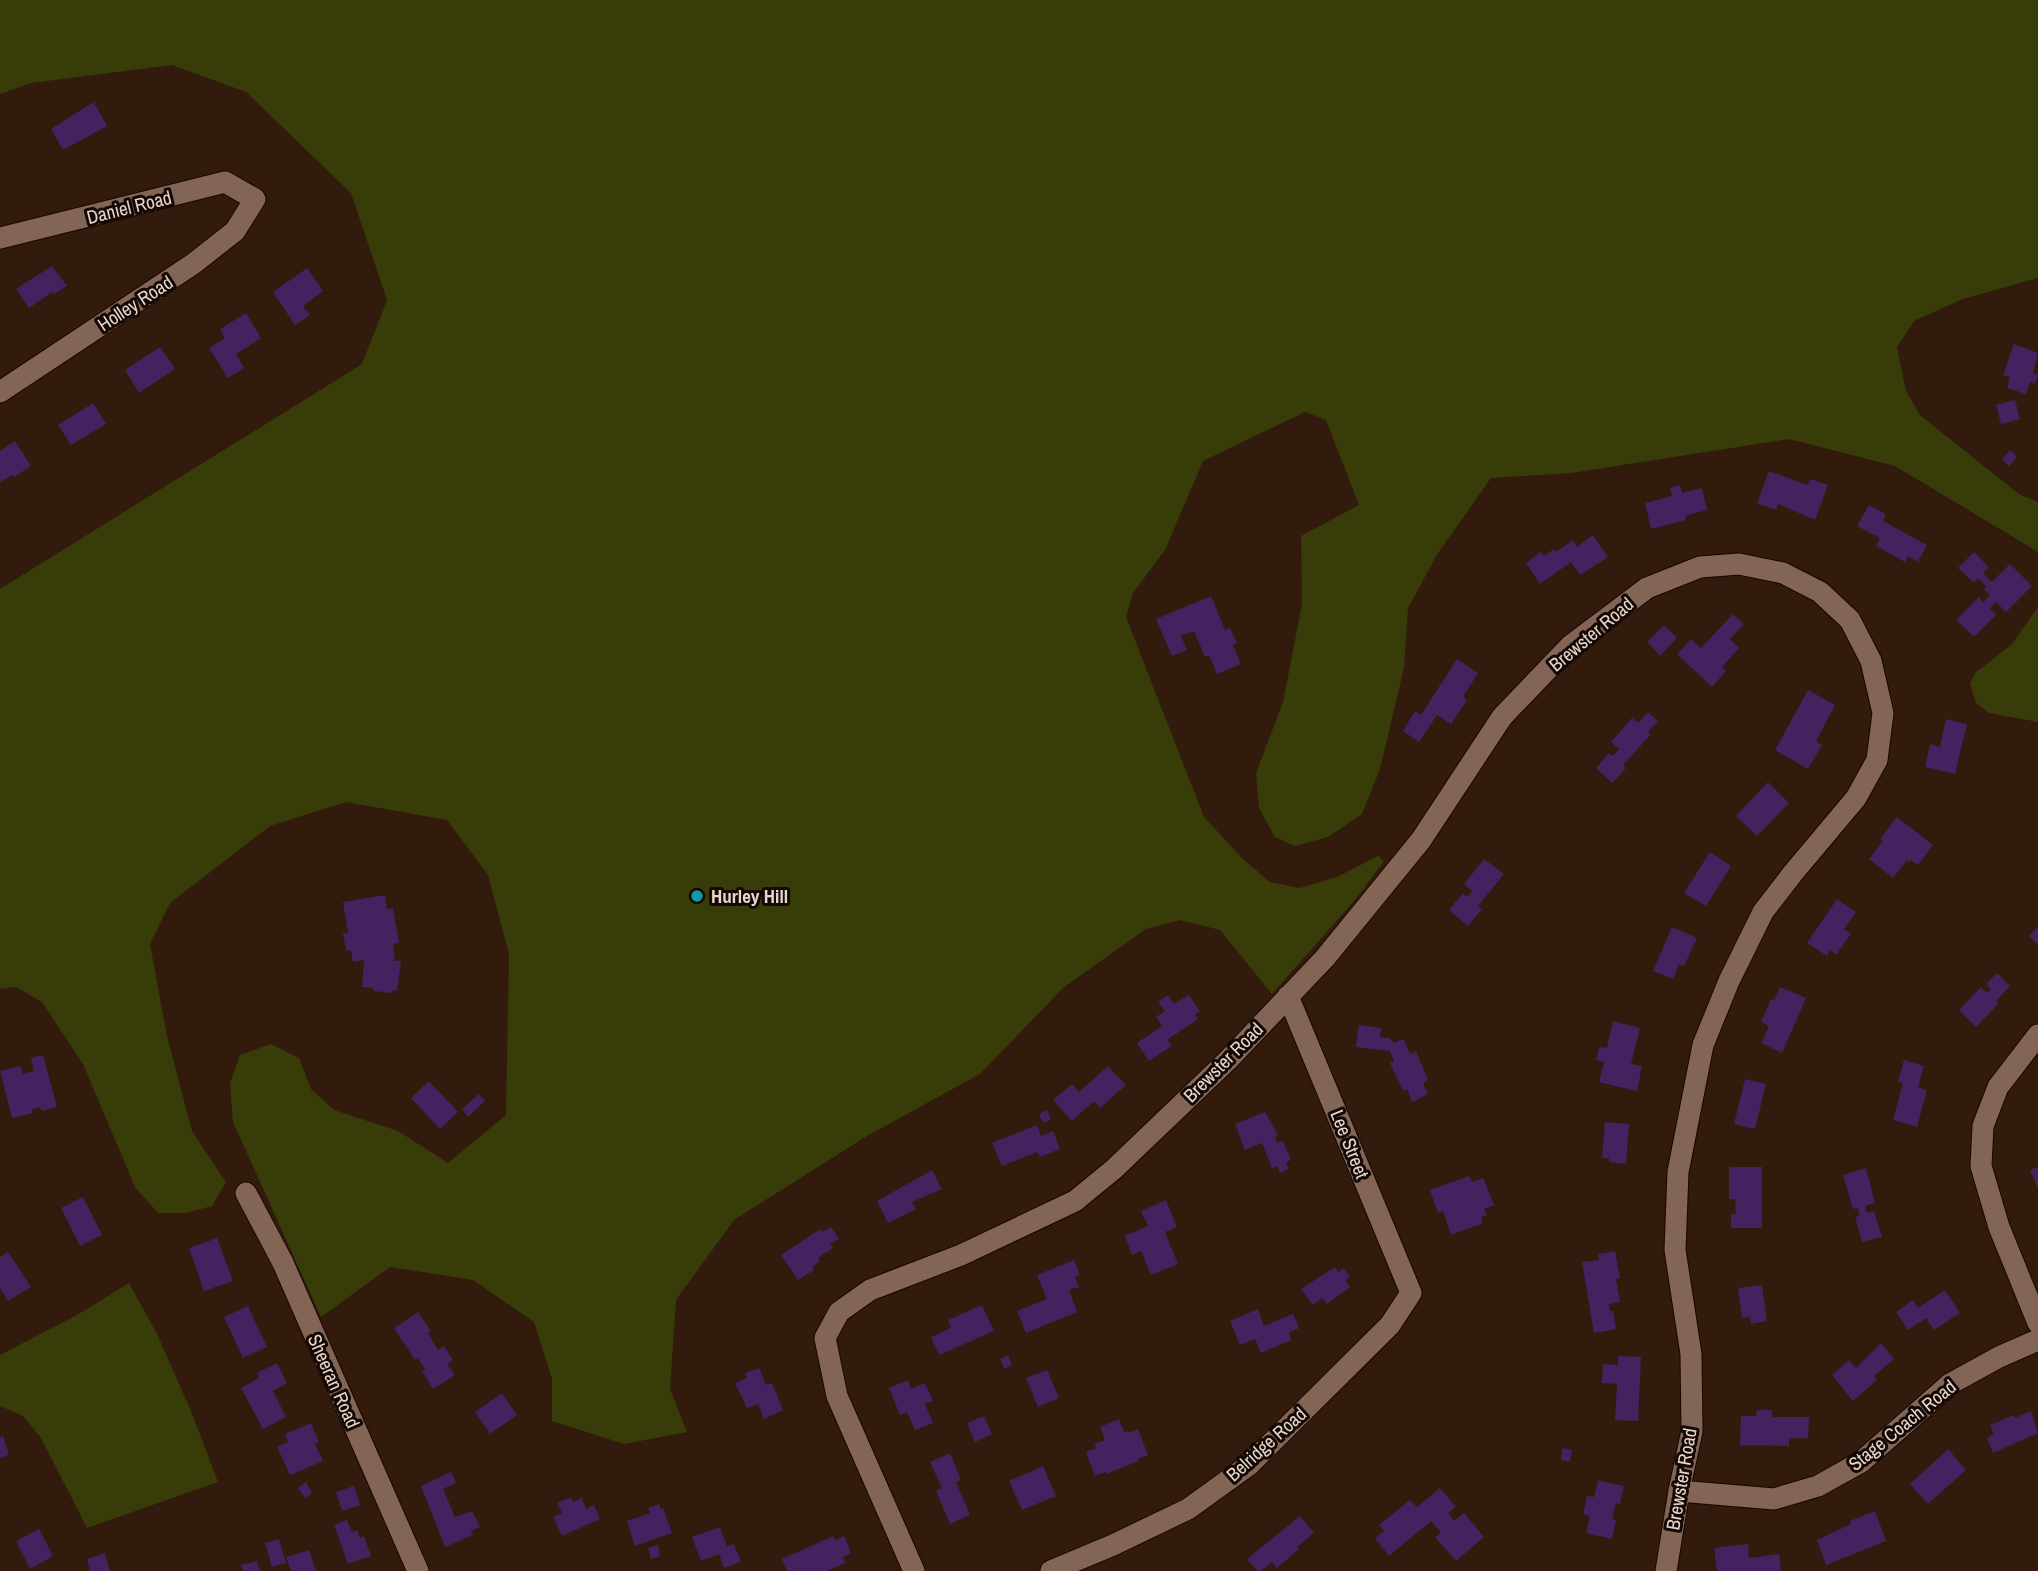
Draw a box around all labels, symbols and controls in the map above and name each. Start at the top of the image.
street label: Daniel Road [84,184,174,230]
street label: Holley Road [92,269,178,337]
street label: Brewster Road [1543,591,1639,677]
place label: Hurley Hill [711,883,788,909]
marker: Hurley Hill [689,888,705,904]
street label: Brewster Road [1177,1016,1269,1108]
street label: Lee Street [1324,1106,1376,1183]
street label: Sheeran Road [302,1330,366,1432]
street label: Stage Coach Road [1843,1373,1961,1477]
street label: Belridge Road [1220,1401,1312,1487]
street label: Brewster Road [1659,1426,1703,1532]

